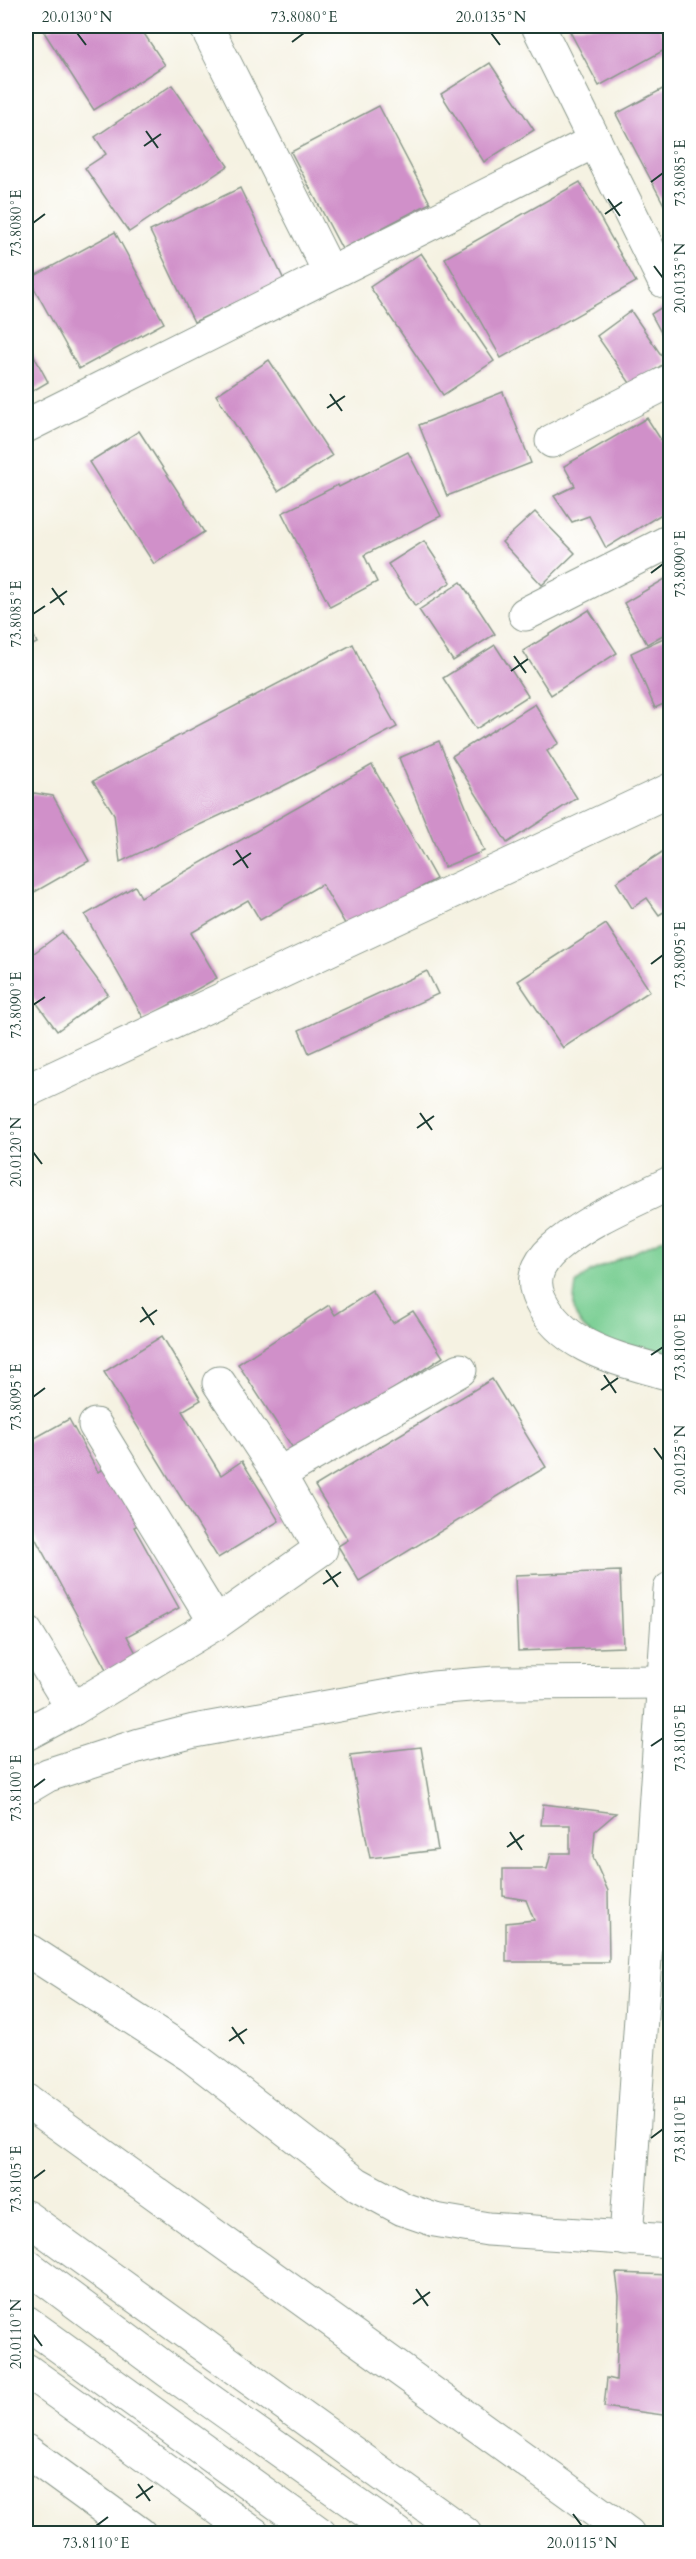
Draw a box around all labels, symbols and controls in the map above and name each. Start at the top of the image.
text: 20.0130°N [42,7,112,27]
text: 73.8080°E [271,7,337,27]
text: 20.0135°N [456,7,526,27]
text: 73.8085°E [670,140,690,206]
text: 73.8080°E [6,190,26,256]
text: 20.0135°N [670,243,690,313]
text: 73.8090°E [670,531,690,597]
text: 73.8085°E [6,581,26,647]
text: 73.8095°E [670,922,690,988]
text: 73.8090°E [6,972,26,1038]
text: 20.0120°N [6,1117,26,1187]
text: 73.8100°E [670,1314,690,1380]
text: 73.8095°E [6,1364,26,1430]
text: 20.0125°N [670,1425,690,1495]
text: 73.8105°E [670,1705,690,1771]
text: 73.8100°E [6,1755,26,1821]
text: 73.8110°E [670,2096,690,2162]
text: 73.8105°E [6,2146,26,2212]
text: 20.0110°N [6,2299,26,2369]
text: 73.8110°E [63,2533,129,2553]
text: 20.0115°N [547,2533,617,2553]

